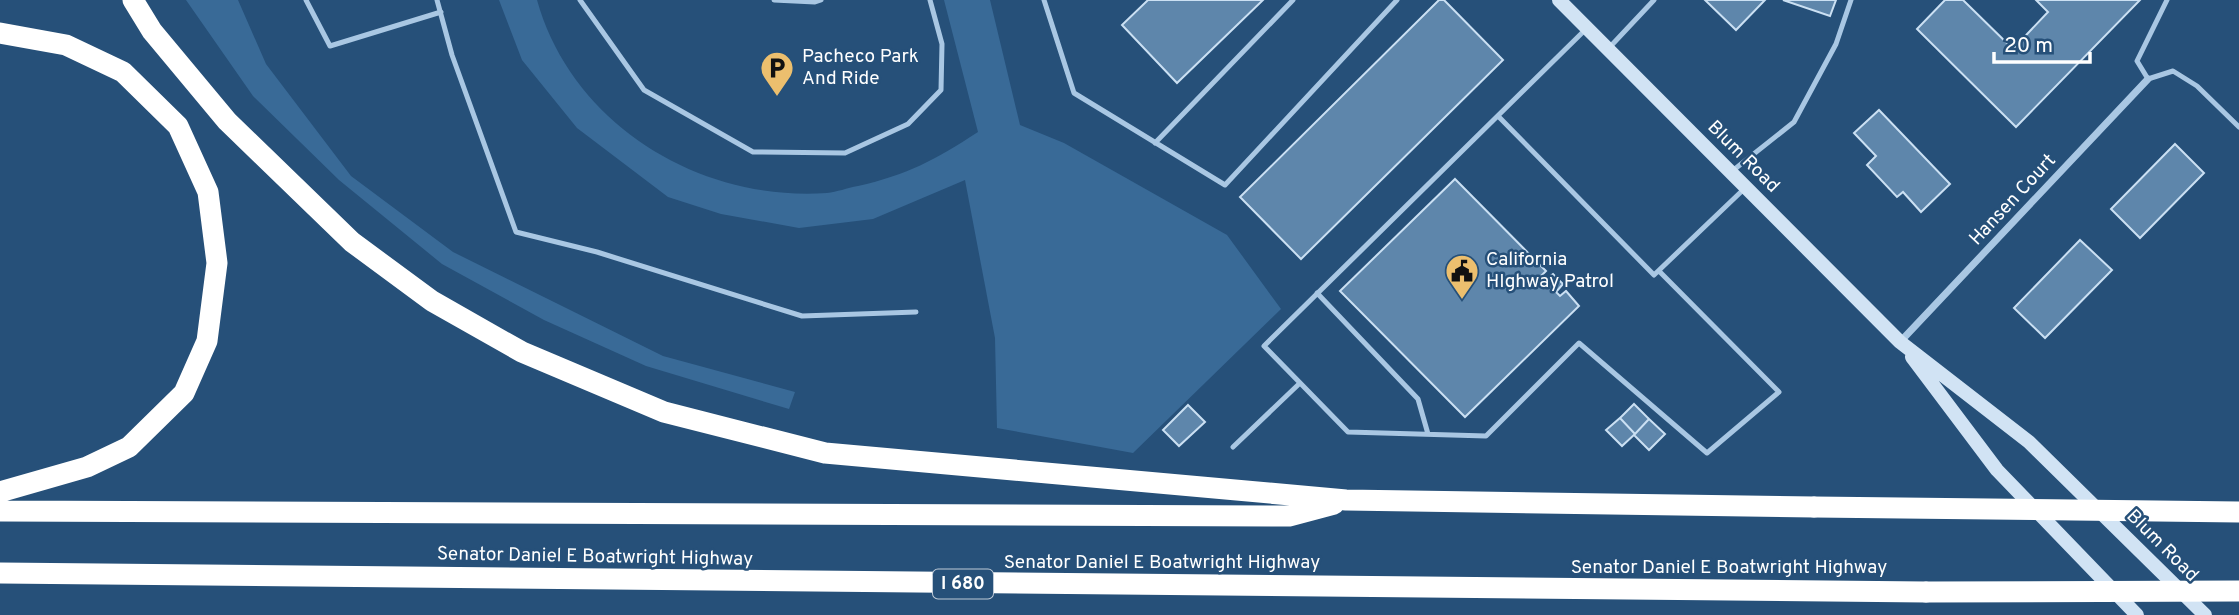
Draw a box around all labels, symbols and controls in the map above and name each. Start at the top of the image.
scale bar [1994,21,2090,65]
text: 20 m [2004,33,2053,60]
place label: Pacheco Park And Ride [802,45,919,91]
parking icon: Pacheco Park And Ride [758,49,796,98]
street label: Blum Road [1702,116,1784,198]
street label: Hansen Court [1964,149,2062,251]
place label: California HIghway Patrol [1486,248,1614,294]
public building icon: California HIghway Patrol [1443,252,1481,301]
street label: Blum Road [2121,505,2203,587]
street label: Senator Daniel E Boatwright Highway [437,542,753,572]
street label: Senator Daniel E Boatwright Highway [1004,551,1320,575]
street label: Senator Daniel E Boatwright Highway [1571,556,1887,580]
road number: I 680 [933,570,993,598]

